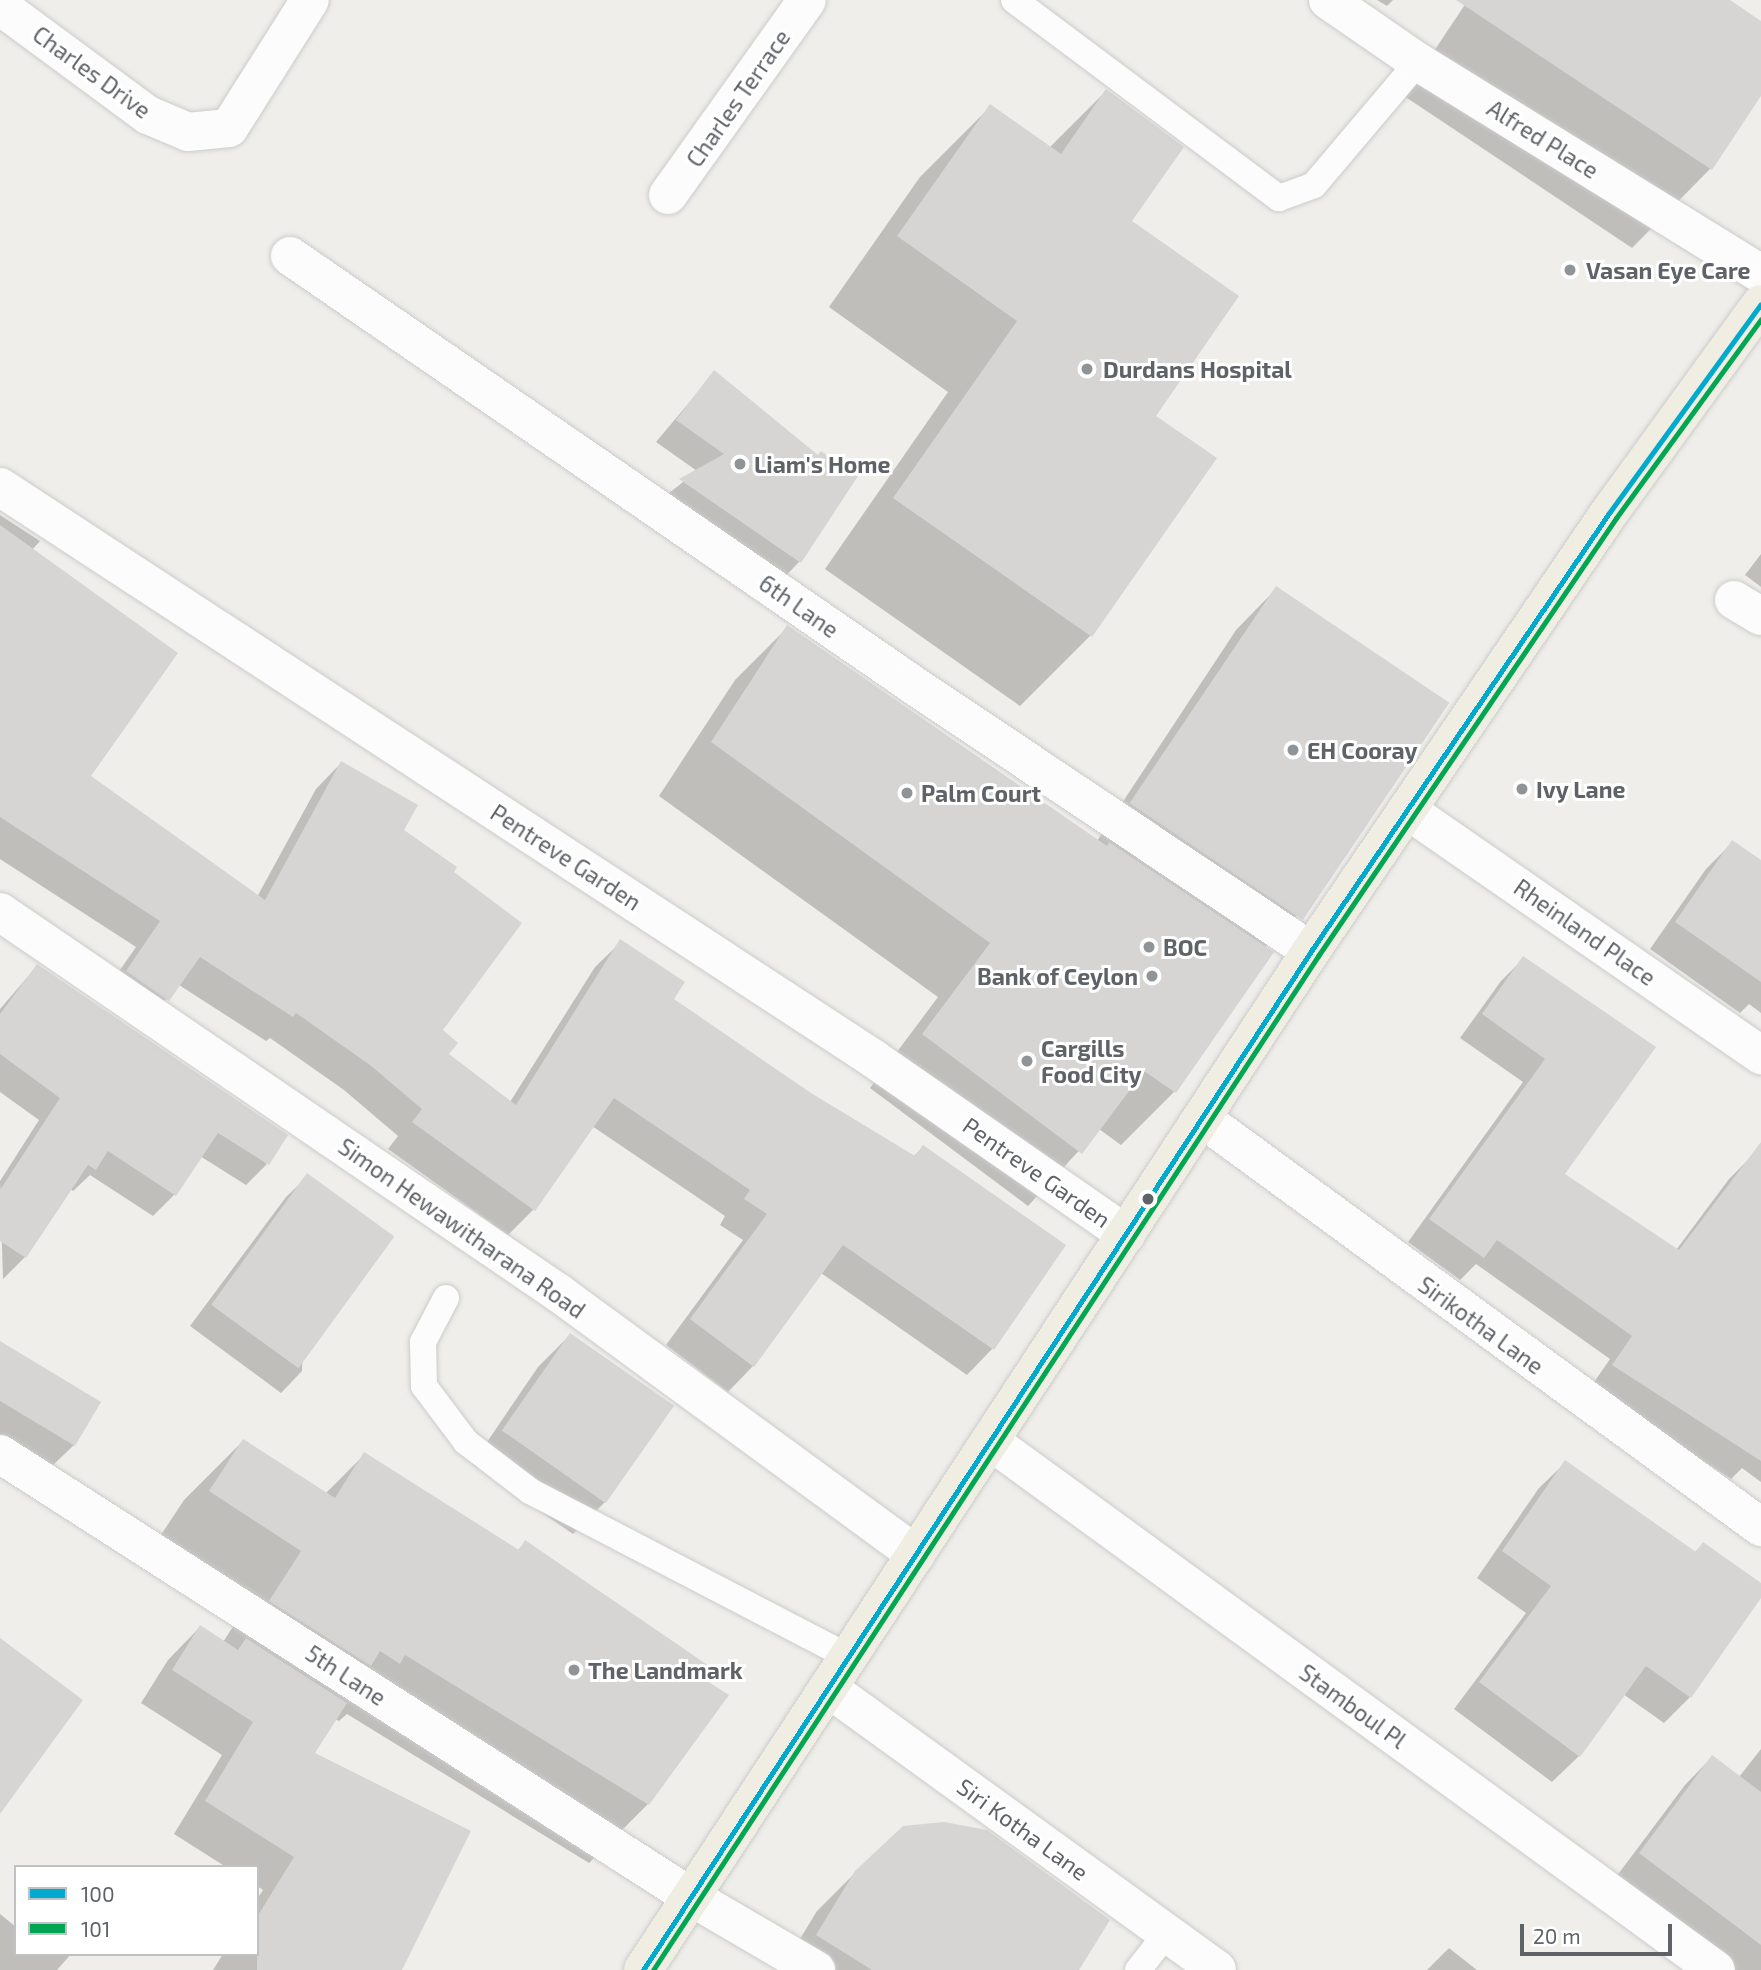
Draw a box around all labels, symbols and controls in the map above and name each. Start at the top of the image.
street label: Charles Drive [28,20,156,124]
street label: Charles Terrace [680,24,796,172]
street label: Alfred Place [1482,94,1604,184]
place label: Vasan Eye Care [1586,256,1751,284]
marker: Vasan Eye Care [1560,260,1580,280]
place label: Durdans Hospital [1103,355,1292,383]
marker: Durdans Hospital [1077,359,1097,379]
place label: Liam's Home [754,450,891,478]
marker: Liam's Home [732,456,748,472]
street label: 6th Lane [754,569,844,643]
place label: EH Cooray [1307,736,1418,764]
marker: EH Cooray [1285,742,1301,758]
place label: Ivy Lane [1536,775,1626,803]
place label: Palm Court [921,779,1041,807]
marker: Ivy Lane [1514,781,1530,797]
marker: Palm Court [899,785,915,801]
street label: Pentreve Garden [486,798,646,916]
street label: Rheinland Place [1509,873,1661,991]
place label: BOC [1163,933,1207,961]
marker: BOC [1141,939,1157,955]
place label: Bank of Ceylon [976,962,1138,990]
marker: Bank of Ceylon [1144,968,1160,984]
place label: Cargills Food City [1041,1034,1142,1088]
marker: Cargills Food City [1019,1053,1035,1069]
street label: Pentreve Garden [958,1111,1116,1233]
street label: Simon Hewawitharana Road [333,1132,591,1324]
unlabelled marker [1141,1192,1155,1206]
street label: Sirikotha Lane [1413,1270,1549,1380]
street label: 5th Lane [301,1639,391,1711]
place label: The Landmark [588,1656,743,1684]
street label: Stamboul Pl [1294,1658,1412,1754]
marker: The Landmark [566,1662,582,1678]
street label: Siri Kotha Lane [952,1772,1094,1886]
legend [14,1865,259,1956]
text: 100 [81,1881,115,1906]
scale bar [1523,1910,1675,1954]
text: 101 [81,1916,110,1941]
text: 20 m [1533,1923,1581,1948]

